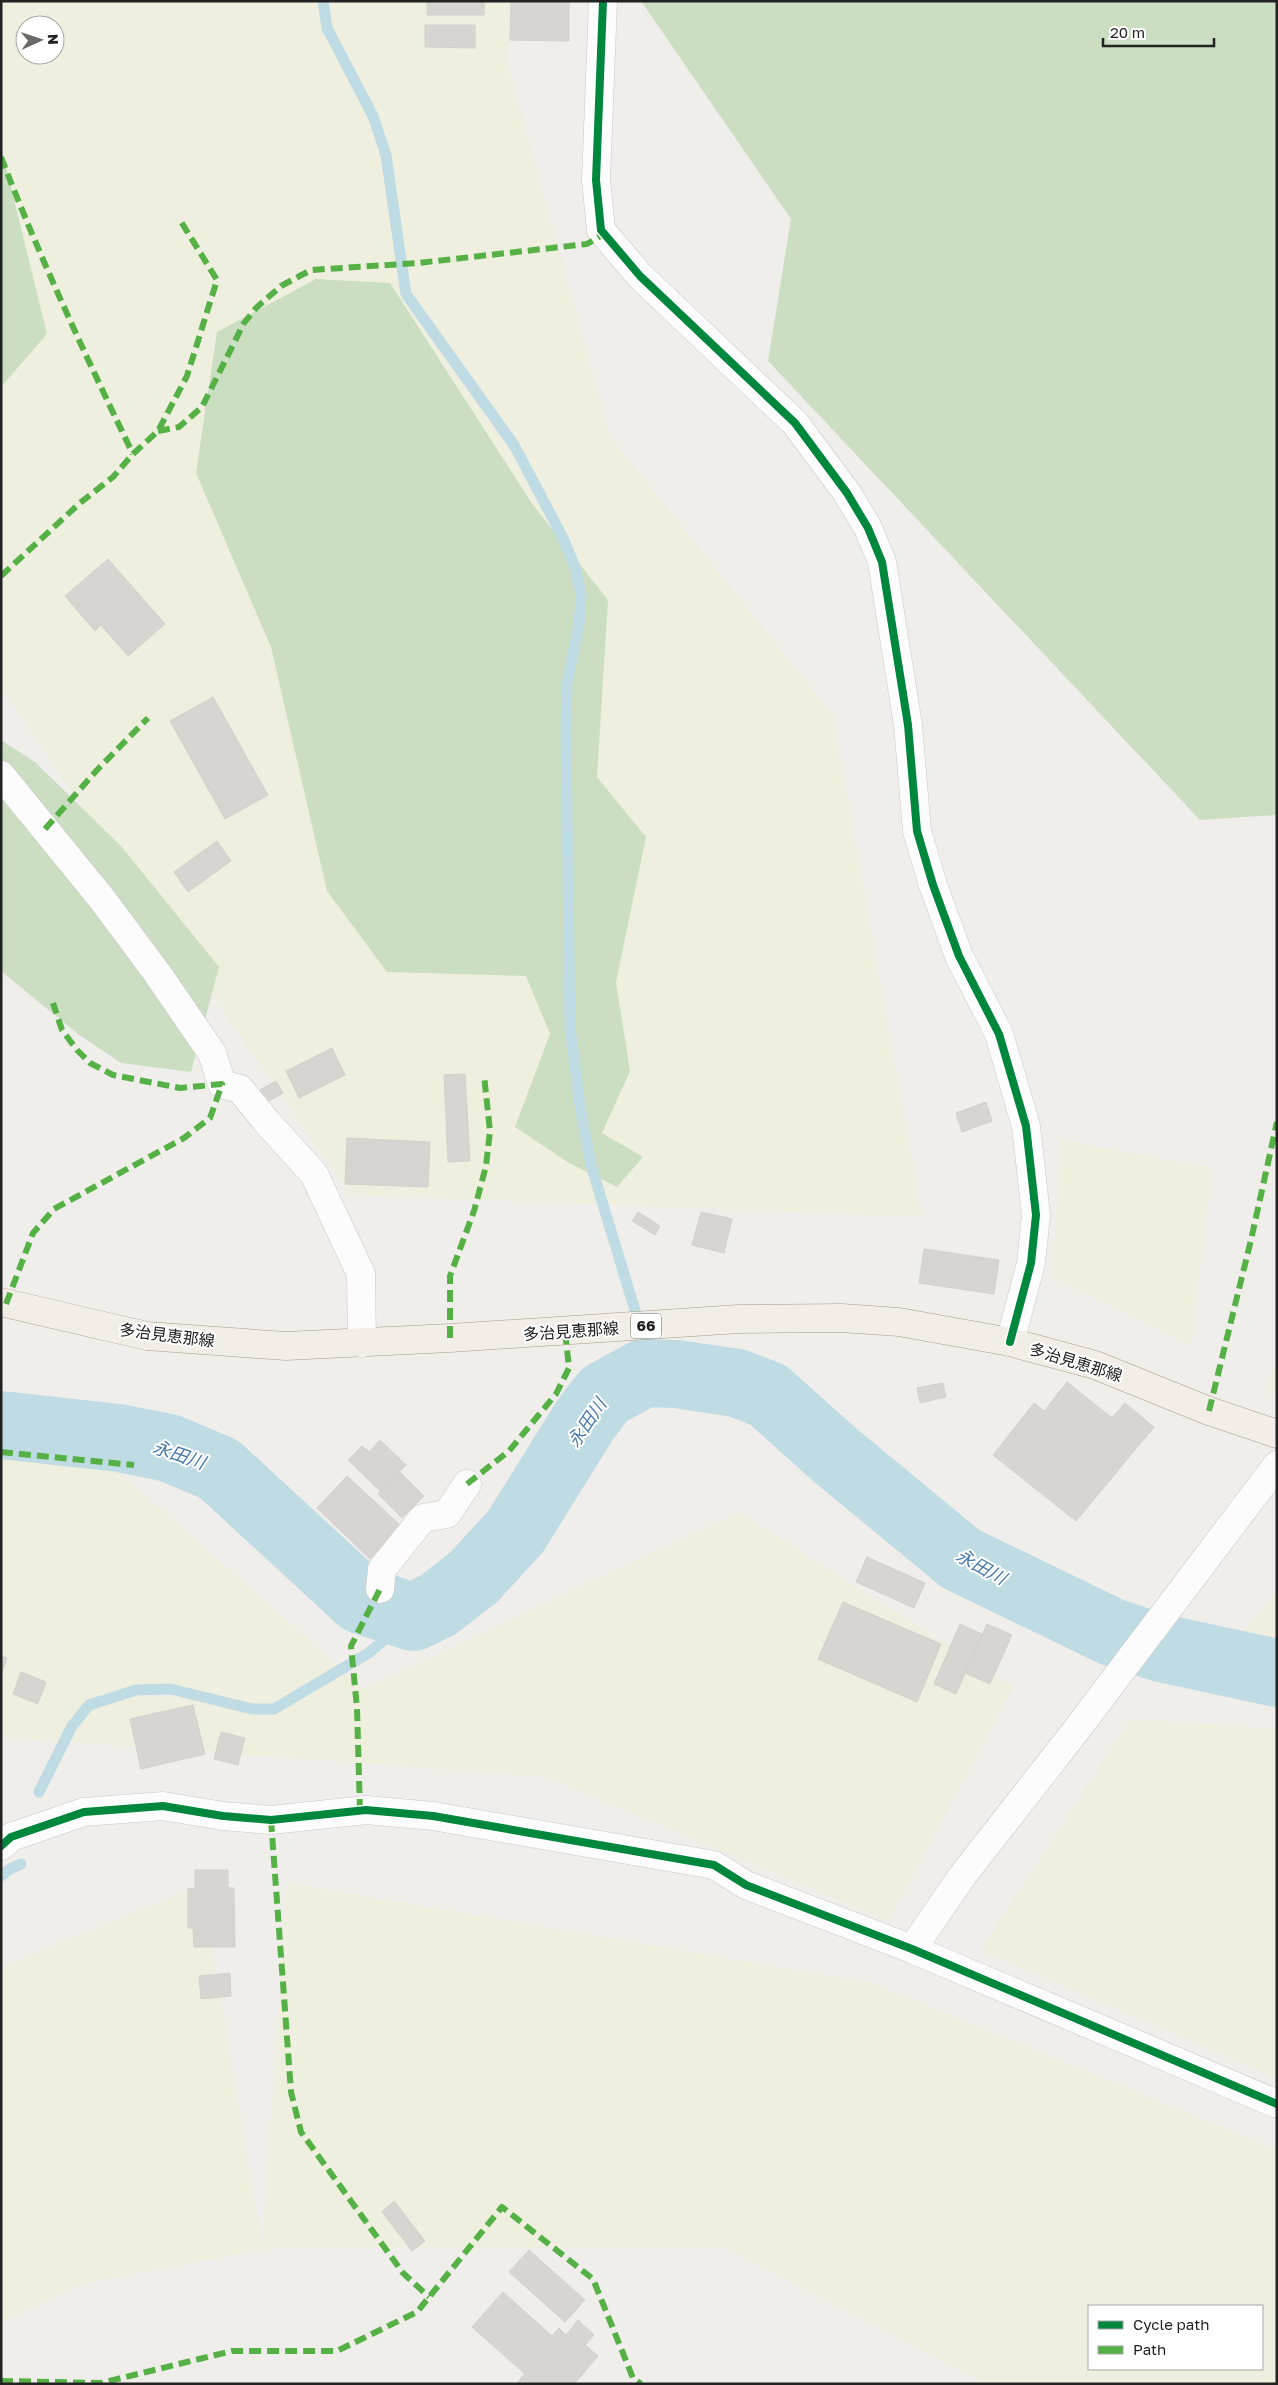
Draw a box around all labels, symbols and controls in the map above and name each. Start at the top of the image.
north arrow [15,15,65,65]
scale bar [1103,15,1214,47]
text: 20 m [1110,23,1145,41]
text: N [45,34,62,45]
road number: 66 [631,1314,661,1338]
street label: 多治見恵那線 [522,1318,620,1344]
street label: 多治見恵那線 [118,1319,216,1351]
street label: 多治見恵那線 [1027,1338,1125,1386]
water label: 永田川 [562,1392,612,1451]
water label: 永田川 [150,1435,210,1474]
water label: 永田川 [953,1543,1012,1590]
legend [1088,2305,1263,2370]
text: Cycle path [1133,2315,1209,2333]
text: Path [1133,2340,1166,2358]

